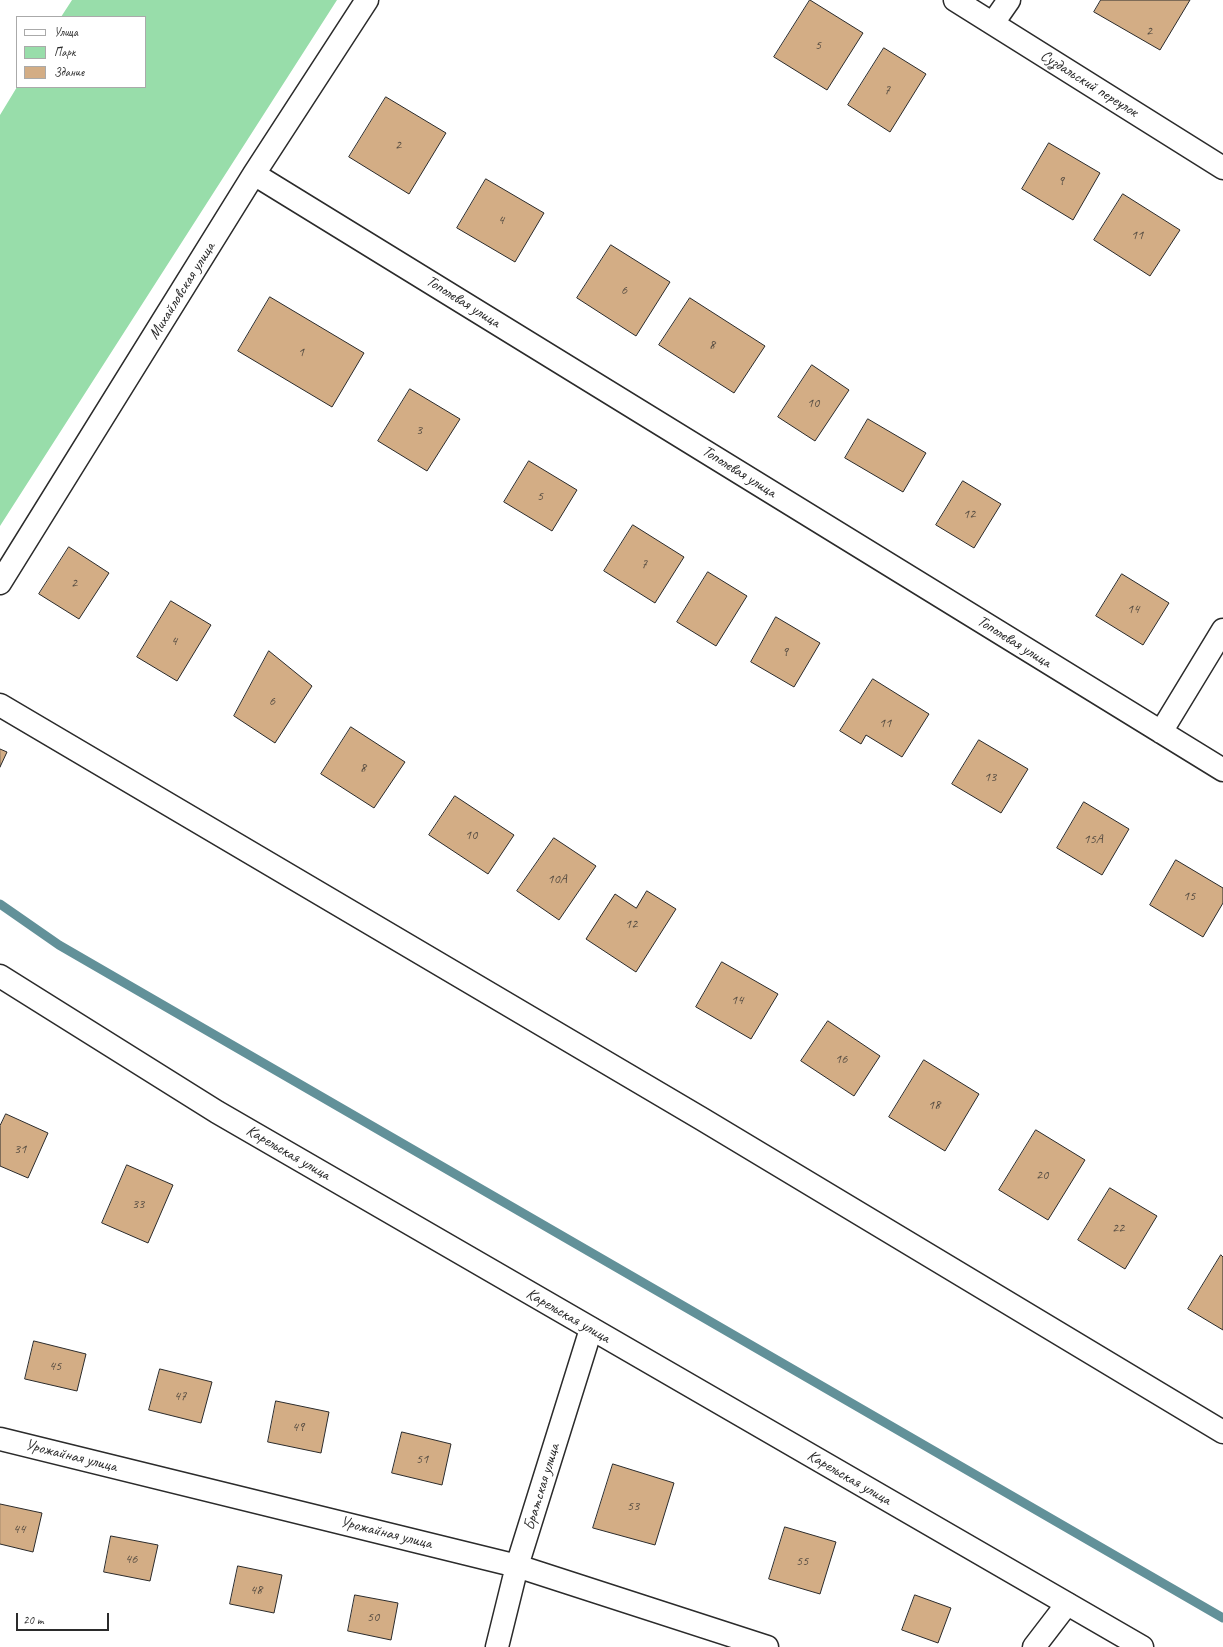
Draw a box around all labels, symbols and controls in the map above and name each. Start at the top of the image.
legend [16,16,146,88]
house number: 2 [1146,23,1152,39]
text: Улица [54,24,78,40]
house number: 5 [815,37,821,53]
text: Парк [54,44,75,60]
street label: Суздальский переулок [1037,46,1141,122]
text: Здание [54,64,84,80]
house number: 7 [884,82,890,98]
house number: 2 [395,137,401,153]
house number: 9 [1058,173,1064,189]
house number: 4 [498,212,504,228]
house number: 11 [1131,227,1143,243]
street label: Михайловская улица [145,239,219,343]
street label: Тополевая улица [422,272,504,332]
house number: 6 [621,282,627,298]
house number: 8 [709,337,715,353]
house number: 1 [298,344,304,360]
house number: 10 [807,395,819,411]
house number: 3 [416,422,422,438]
street label: Тополевая улица [698,442,780,502]
house number: 5 [537,488,543,504]
house number: 12 [963,506,975,522]
house number: 7 [641,556,647,572]
house number: 2 [71,575,77,591]
house number: 14 [1127,601,1139,617]
street label: Тополевая улица [973,612,1055,672]
house number: 4 [171,633,177,649]
house number: 9 [782,644,788,660]
house number: 6 [269,693,275,709]
house number: 11 [879,715,891,731]
house number: 8 [360,760,366,776]
house number: 13 [984,769,996,785]
house number: 10 [465,827,477,843]
house number: 15А [1083,831,1103,847]
house number: 10А [547,871,567,887]
house number: 15 [1183,888,1195,904]
house number: 12 [625,916,637,932]
house number: 14 [731,992,743,1008]
house number: 16 [835,1051,847,1067]
house number: 18 [928,1097,940,1113]
street label: Карельская улица [243,1121,333,1185]
house number: 31 [14,1141,26,1157]
house number: 20 [1036,1167,1048,1183]
house number: 33 [132,1196,144,1212]
house number: 22 [1112,1220,1124,1236]
street label: Карельская улица [523,1284,613,1348]
house number: 45 [49,1358,61,1374]
house number: 47 [174,1388,186,1404]
house number: 49 [292,1419,304,1435]
street label: Урожайная улица [23,1435,119,1477]
street label: Братская улица [520,1441,564,1533]
street label: Карельская улица [804,1446,894,1510]
house number: 51 [416,1451,428,1467]
house number: 53 [627,1498,639,1514]
street label: Урожайная улица [338,1512,434,1554]
house number: 44 [13,1521,25,1537]
house number: 46 [125,1551,137,1567]
house number: 55 [796,1553,808,1569]
house number: 48 [250,1582,262,1598]
scale bar [18,1605,111,1631]
house number: 50 [367,1609,379,1625]
text: 20 m [23,1612,43,1628]

